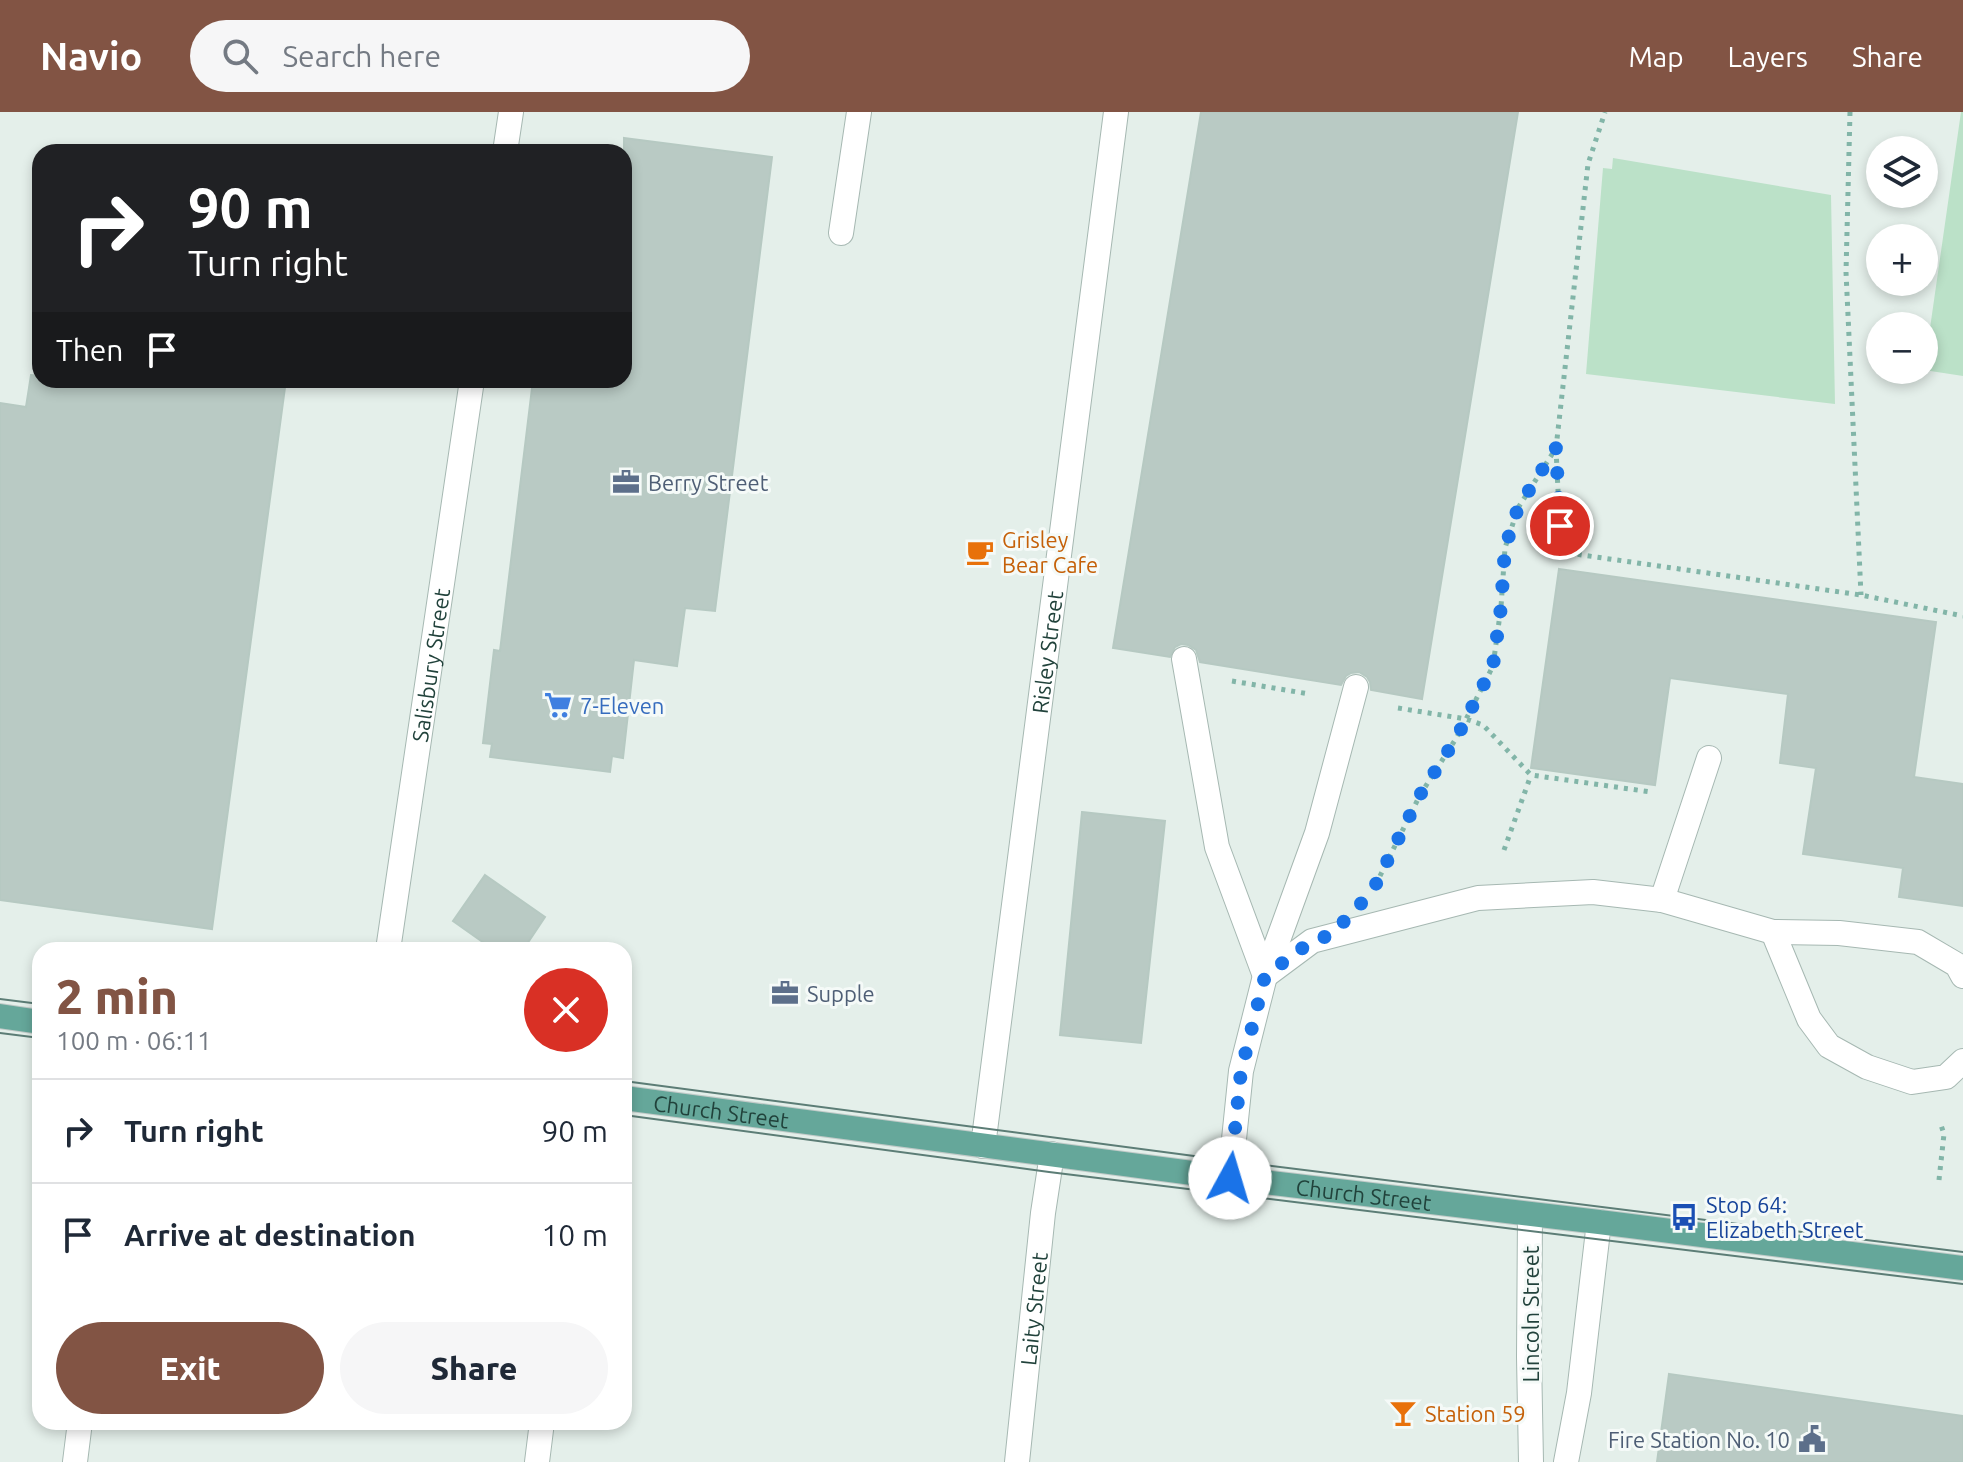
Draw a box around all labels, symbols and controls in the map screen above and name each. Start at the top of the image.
search box [190,20,750,92]
icon: search [218,34,262,78]
text: Navio [40,35,142,77]
text: Search here [282,39,441,73]
text: Map [1628,41,1684,72]
text: Layers [1728,41,1808,72]
text: Share [1852,41,1923,72]
map controls [1866,136,1938,384]
button: layers [1866,136,1938,208]
icon: right [56,176,160,280]
text: 90 m [188,176,313,239]
button: + [1866,224,1938,296]
text: Turn right [188,242,348,283]
button: − [1866,312,1938,384]
icon: arrive [140,328,184,372]
text: Then [56,333,124,367]
office icon: Berry Street [611,467,641,497]
place label: Berry Street [648,470,769,495]
pin [1526,492,1594,560]
icon: arrive [1538,504,1582,548]
place label: Grisley Bear Cafe [1002,527,1098,577]
cafe icon: Grisley Bear Cafe [965,537,995,567]
street label: Salisbury Street [406,586,454,744]
street label: Risley Street [1026,589,1067,715]
supermarket icon: 7-Eleven [543,690,573,720]
place label: 7-Eleven [580,693,664,718]
button: close [524,968,608,1052]
text: 2 min [56,969,178,1023]
office icon: Supple [770,978,800,1008]
place label: Supple [807,981,875,1006]
text: 100 m · 06:11 [56,1026,212,1055]
street label: Church Street [652,1090,791,1132]
icon: right [56,1109,100,1153]
text: Turn right [124,1114,264,1148]
text: 90 m [541,1114,608,1148]
position arrow [1188,1136,1272,1220]
street label: Church Street [1295,1173,1433,1214]
place label: Stop 64: Elizabeth Street [1706,1192,1864,1242]
bus stop icon: Stop 64: Elizabeth Street [1669,1202,1699,1232]
icon: arrive [56,1213,100,1257]
text: Arrive at destination [124,1218,416,1252]
text: 10 m [541,1218,608,1252]
street label: Lincoln Street [1518,1245,1543,1382]
street label: Laity Street [1015,1251,1051,1367]
button: Exit [56,1322,324,1414]
button: Share [340,1322,608,1414]
bar icon: Station 59 [1388,1398,1418,1428]
place label: Station 59 [1425,1401,1526,1426]
public building icon: Fire Station No. 10 [1797,1424,1827,1454]
place label: Fire Station No. 10 [1608,1427,1790,1452]

